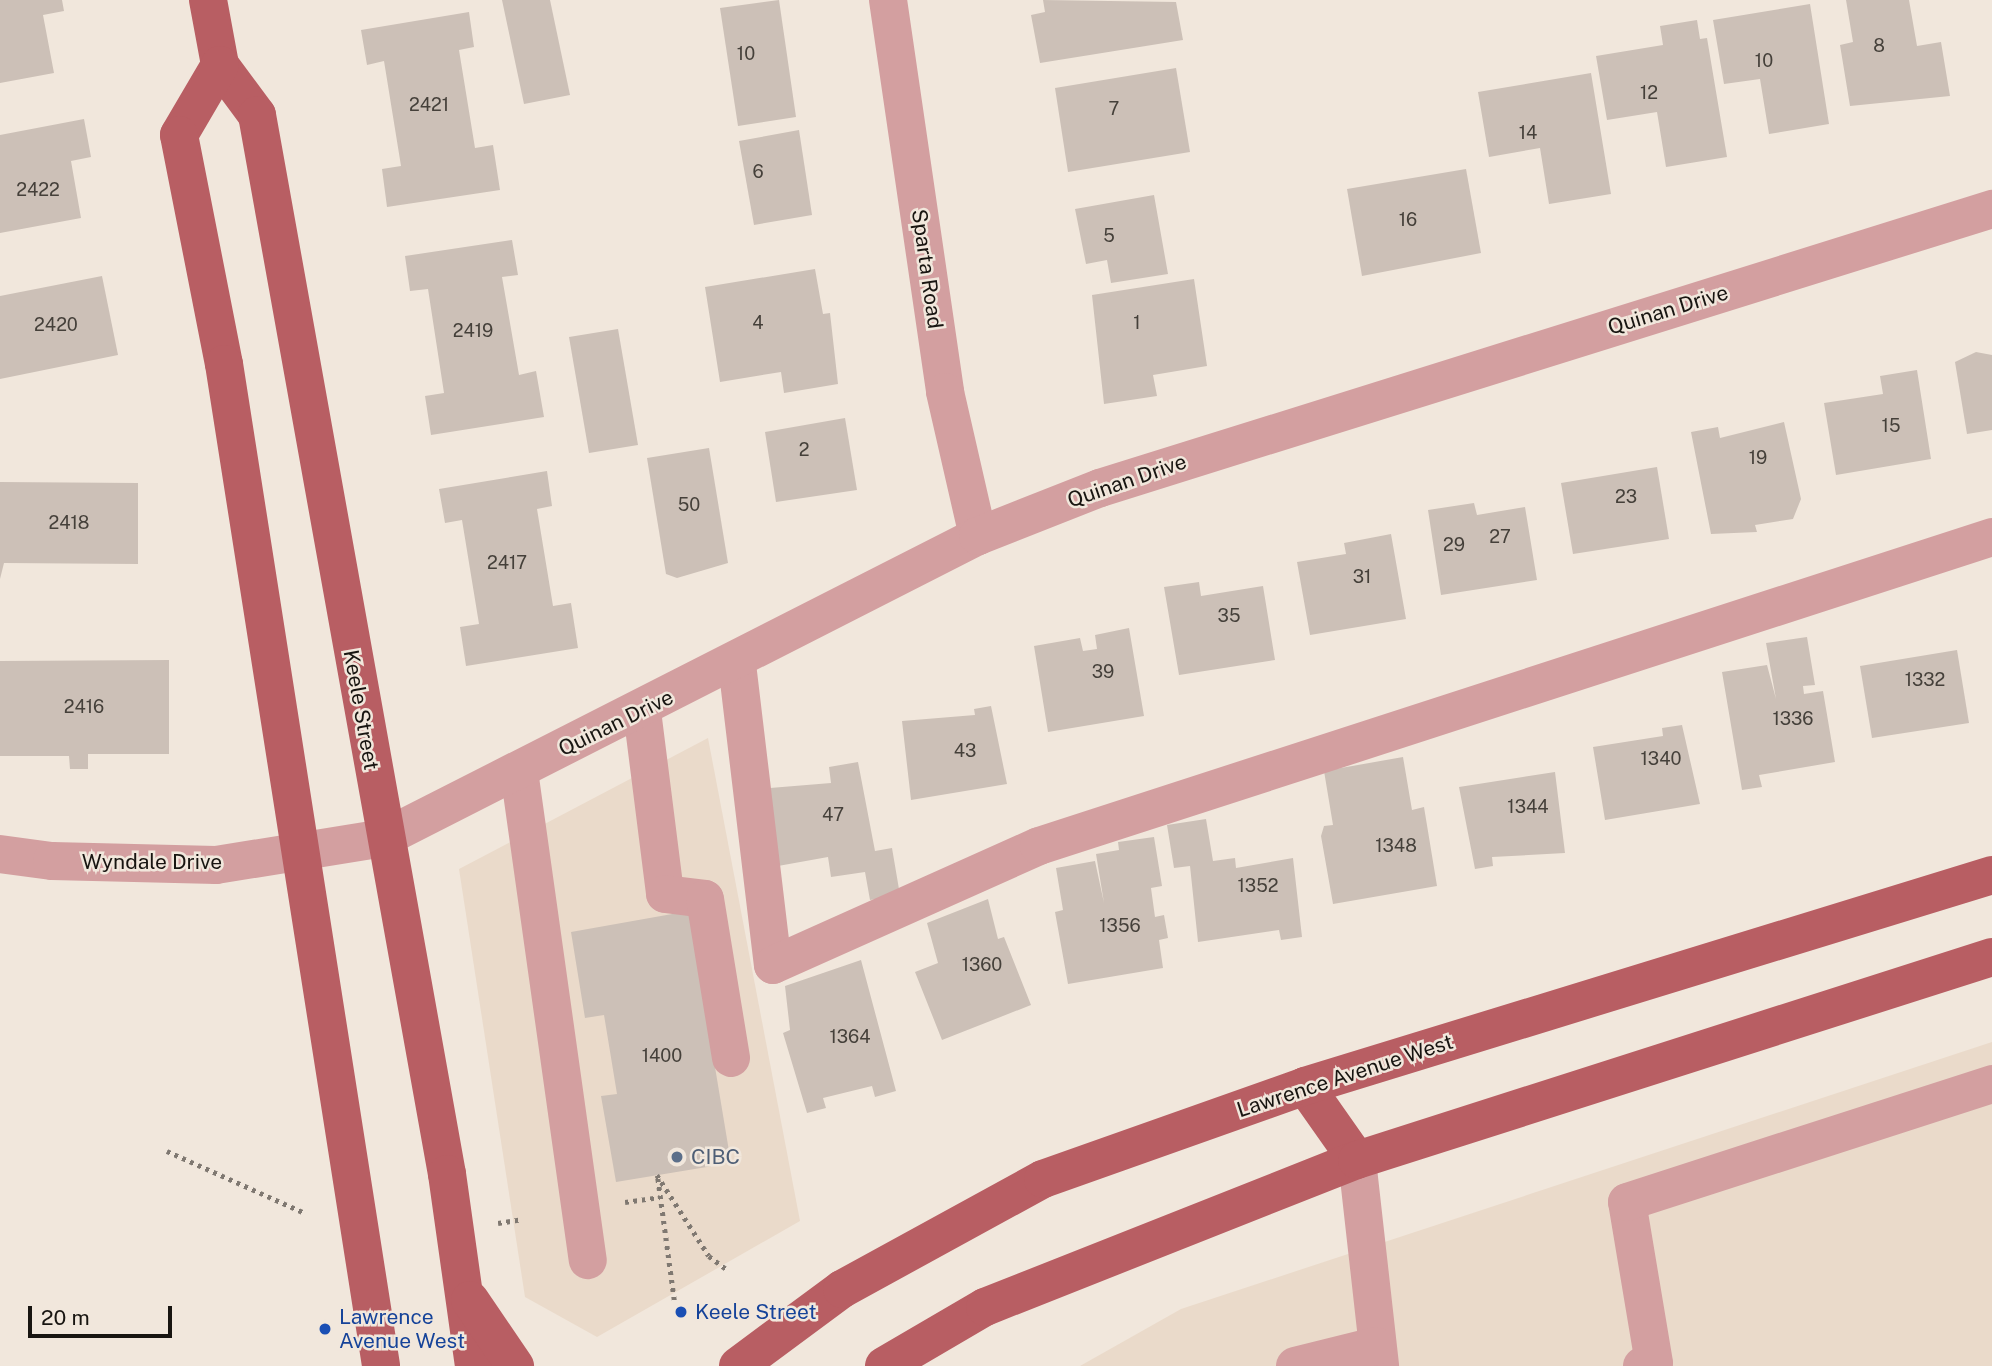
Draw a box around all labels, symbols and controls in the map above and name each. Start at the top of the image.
house number: 8 [1873,35,1885,57]
house number: 10 [737,43,755,65]
house number: 10 [1755,50,1773,72]
house number: 12 [1640,82,1658,104]
house number: 2421 [409,94,449,116]
house number: 7 [1109,98,1119,120]
house number: 14 [1519,122,1537,144]
house number: 6 [752,161,764,183]
house number: 2422 [16,179,60,201]
street label: Sparta Road [906,208,948,330]
house number: 16 [1399,209,1417,231]
house number: 5 [1103,225,1115,247]
street label: Quinan Drive [1605,280,1731,340]
house number: 4 [752,312,764,334]
house number: 1 [1133,312,1141,334]
house number: 2420 [34,314,78,336]
house number: 2419 [453,320,493,342]
house number: 15 [1882,415,1900,437]
house number: 2 [799,439,809,461]
house number: 19 [1749,447,1767,469]
street label: Quinan Drive [1064,449,1190,513]
house number: 23 [1615,486,1637,508]
house number: 50 [678,494,700,516]
house number: 2418 [48,512,90,534]
house number: 27 [1489,526,1511,548]
house number: 29 [1443,534,1465,556]
house number: 2417 [487,552,527,574]
house number: 31 [1353,566,1371,588]
house number: 35 [1218,605,1240,627]
street label: Keele Street [338,648,384,772]
house number: 39 [1092,661,1114,683]
house number: 1332 [1905,669,1945,691]
street label: Quinan Drive [555,684,677,762]
house number: 2416 [64,696,104,718]
house number: 1336 [1773,708,1813,730]
house number: 43 [954,740,976,762]
house number: 1340 [1641,748,1681,770]
house number: 1344 [1507,796,1549,818]
house number: 47 [822,804,844,826]
house number: 1348 [1375,835,1417,857]
street label: Wyndale Drive [82,849,222,875]
house number: 1352 [1238,875,1278,897]
house number: 1356 [1099,915,1141,937]
house number: 1360 [962,954,1002,976]
house number: 1364 [829,1026,871,1048]
street label: Lawrence Avenue West [1233,1029,1457,1123]
house number: 1400 [642,1045,682,1067]
place label: CIBC [691,1144,740,1170]
marker: CIBC [669,1149,685,1165]
scale bar [32,1292,175,1336]
place label: Keele Street [695,1299,817,1325]
place label: Lawrence Avenue West [339,1304,466,1354]
marker: Keele Street [673,1304,689,1320]
text: 20 m [41,1305,90,1330]
marker: Lawrence Avenue West [317,1321,333,1337]

